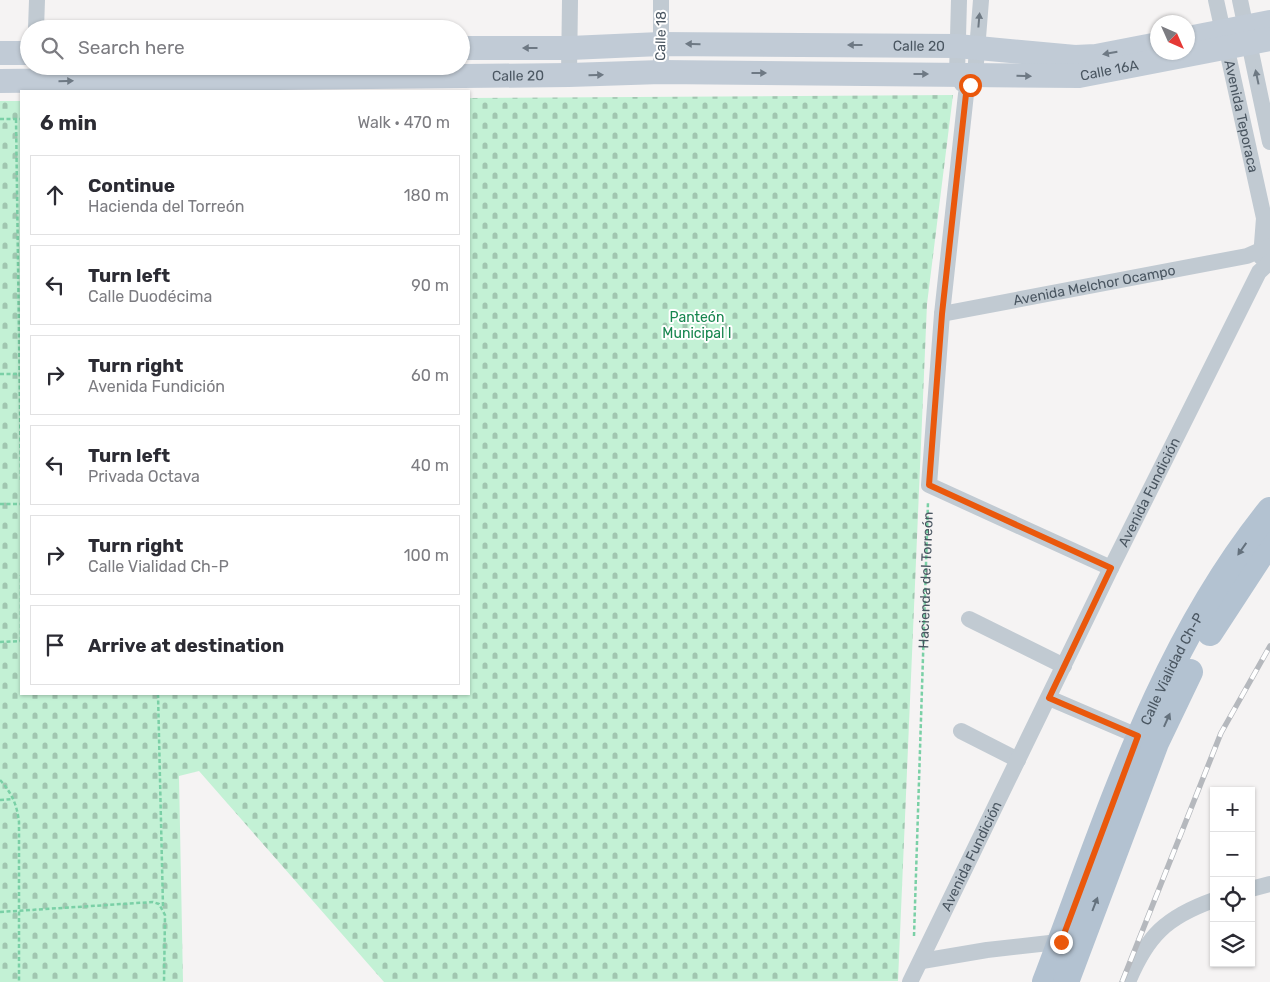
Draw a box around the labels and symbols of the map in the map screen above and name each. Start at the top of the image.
street label: Calle 18 [652,11,670,61]
one-way arrow [976,12,984,28]
north arrow [1150,15,1195,60]
street label: Calle 20 [893,37,945,54]
one-way arrow [685,40,701,48]
one-way arrow [847,41,863,49]
one-way arrow [522,44,538,52]
one-way arrow [1101,50,1117,58]
street label: Calle 16A [1079,56,1141,84]
street label: Avenida Teporaca [1221,58,1262,174]
street label: Calle 20 [492,67,544,84]
one-way arrow [751,69,767,77]
one-way arrow [1252,69,1260,85]
one-way arrow [588,70,604,78]
one-way arrow [913,70,929,78]
one-way arrow [1016,72,1032,80]
route start [959,74,982,97]
one-way arrow [58,77,74,85]
street label: Avenida Melchor Ocampo [1012,261,1177,309]
park label: Panteón Municipal I [662,309,732,342]
street label: Avenida Fundición [1114,435,1183,550]
street label: Hacienda del Torreón [915,511,936,649]
one-way arrow [1237,543,1247,556]
street label: Calle Vialidad Ch-P [1137,610,1207,728]
one-way arrow [1164,713,1172,727]
street label: Avenida Fundición [937,798,1005,914]
one-way arrow [1092,896,1099,911]
route end [1050,931,1073,954]

